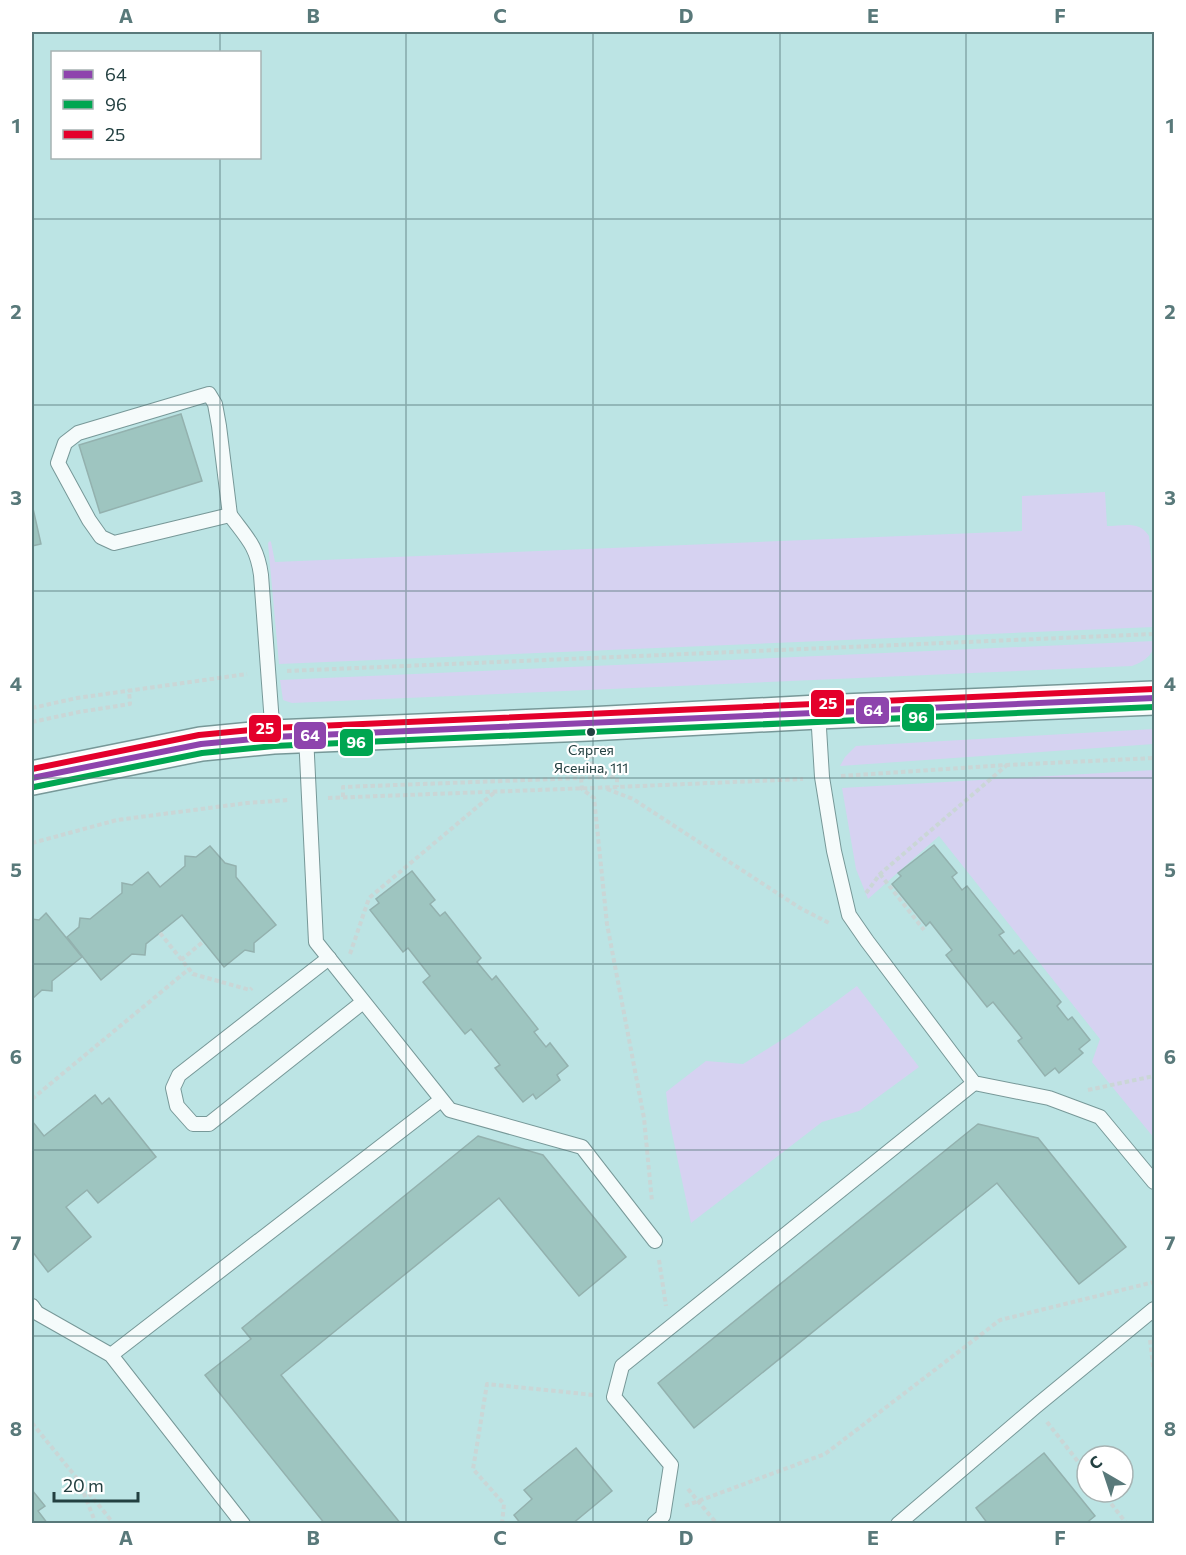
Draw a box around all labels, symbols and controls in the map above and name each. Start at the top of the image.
text: A [119,3,133,27]
text: B [306,3,320,27]
text: C [493,3,507,27]
text: D [679,3,693,27]
text: E [867,3,879,27]
text: F [1054,3,1066,27]
legend [51,51,261,159]
text: 64 [105,63,127,85]
text: 96 [105,93,127,115]
text: 1 [11,113,21,137]
text: 1 [1165,113,1175,137]
text: 25 [105,123,125,145]
text: 2 [10,299,22,323]
text: 2 [1164,299,1176,323]
text: 3 [10,485,22,509]
text: 3 [1164,485,1176,509]
text: 4 [10,671,22,695]
text: 4 [1164,671,1176,695]
line badge: 25 [810,689,845,718]
text: 25 [819,693,837,712]
line badge: 64 [855,696,890,725]
text: 64 [863,700,883,719]
line badge: 96 [901,703,935,732]
text: 96 [908,707,928,726]
line badge: 25 [248,714,282,743]
text: 25 [256,718,274,737]
line badge: 64 [293,721,327,750]
text: 64 [300,725,320,744]
marker: Сяргея Ясеніна, 111 [585,726,597,738]
line badge: 96 [339,728,374,757]
text: 96 [346,732,366,751]
place label: Сяргея Ясеніна, 111 [554,741,628,776]
text: 5 [10,857,22,881]
text: 5 [1164,857,1176,881]
text: 6 [10,1044,22,1068]
text: 6 [1164,1044,1176,1068]
text: 7 [11,1230,22,1254]
text: 7 [1165,1230,1176,1254]
text: 8 [10,1416,22,1440]
text: 8 [1164,1416,1176,1440]
north arrow [1075,1444,1135,1504]
text: С [1085,1451,1106,1473]
scale bar [54,1465,138,1503]
text: 20 m [63,1474,104,1496]
text: A [119,1525,133,1549]
text: B [306,1525,320,1549]
text: C [493,1525,507,1549]
text: D [679,1525,693,1549]
text: E [867,1525,879,1549]
text: F [1054,1525,1066,1549]

